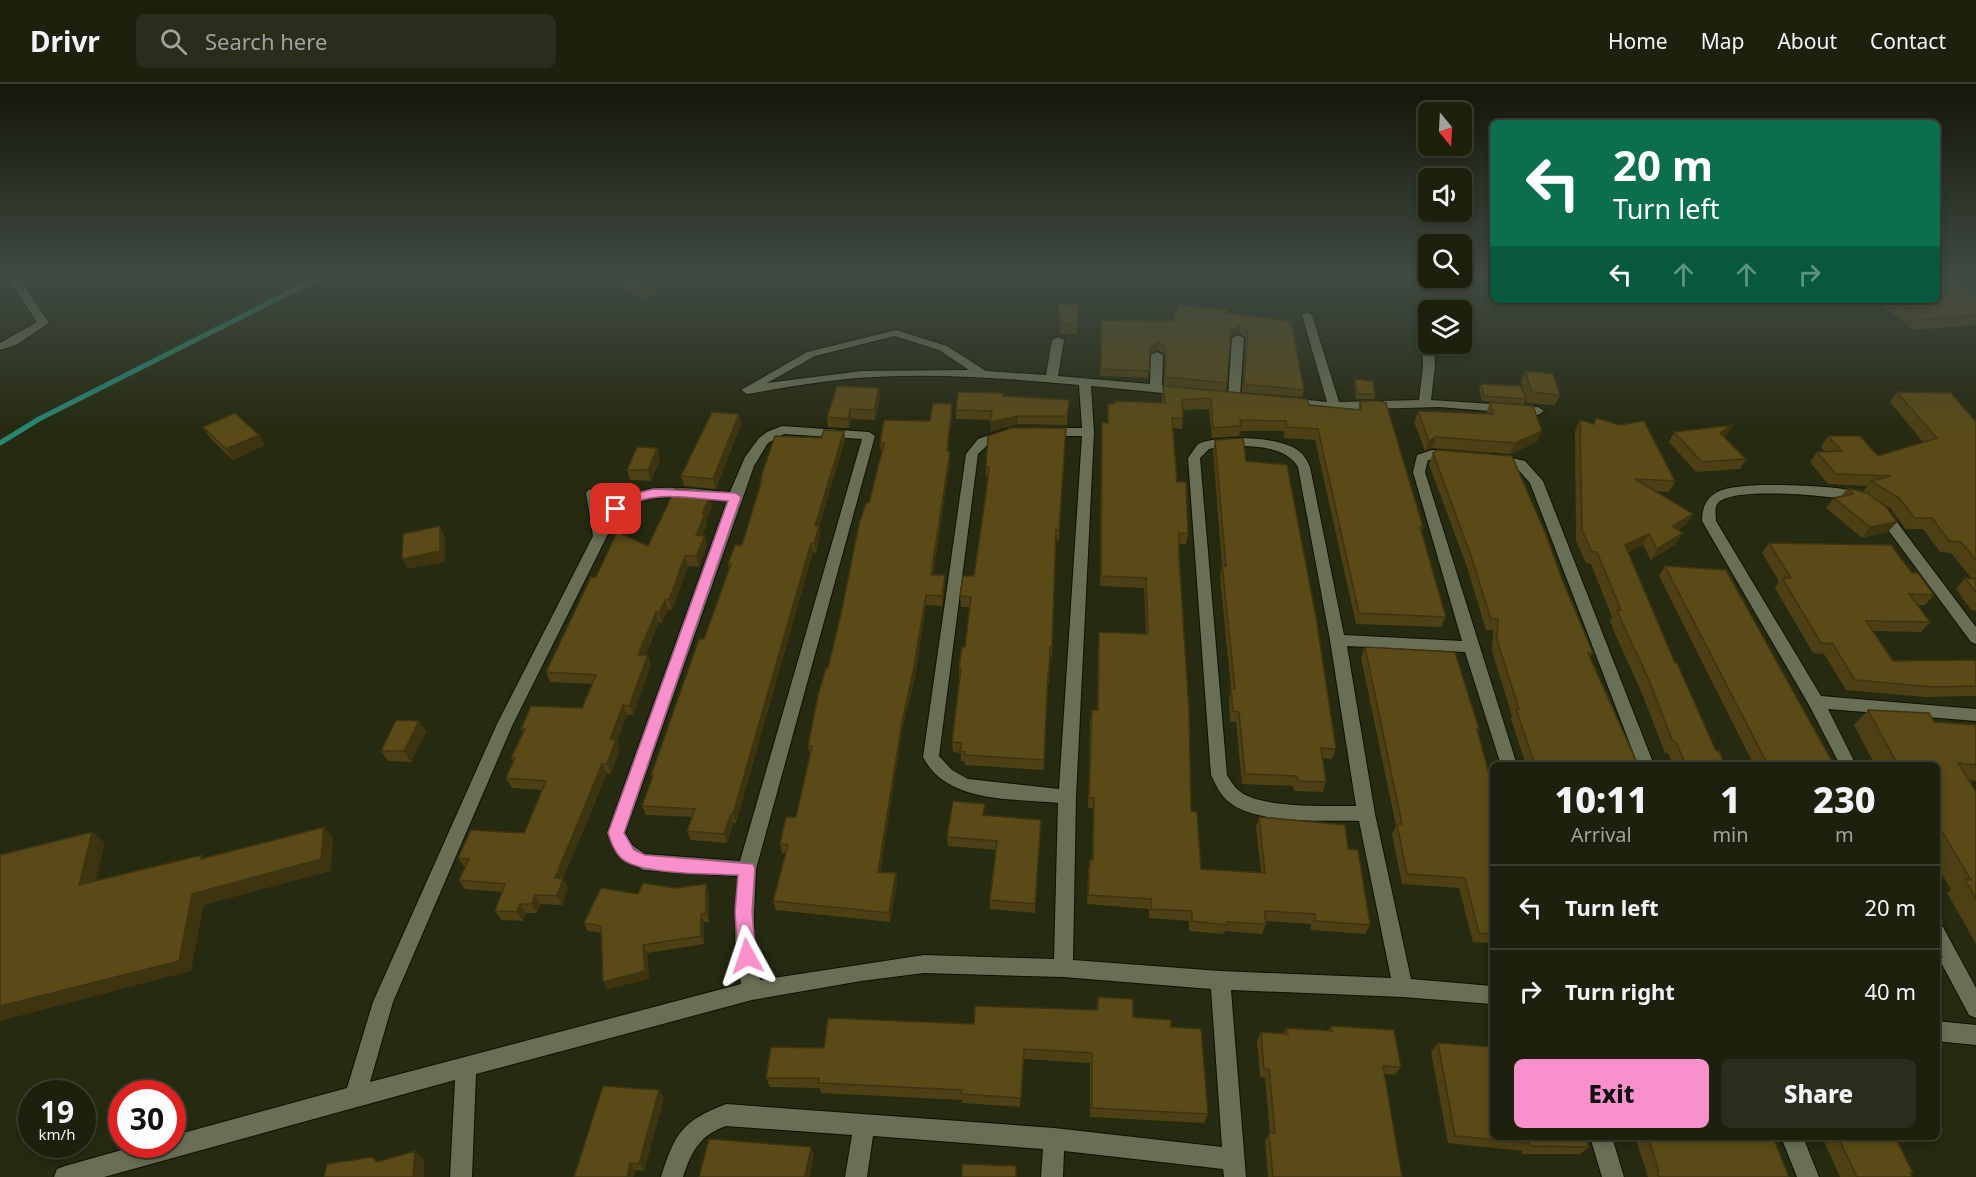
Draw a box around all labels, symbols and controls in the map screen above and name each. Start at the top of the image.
search box [136,14,556,68]
text: Drivr [30,22,100,60]
icon: search [157,25,190,58]
text: Search here [205,26,327,56]
text: Home [1608,27,1668,55]
text: Map [1701,27,1744,55]
text: About [1777,27,1837,55]
text: Contact [1870,27,1946,55]
north arrow [1418,102,1472,156]
map controls [1418,102,1472,354]
text: 20 m [1613,136,1713,193]
icon: left [1514,144,1592,222]
button: sound [1418,168,1472,222]
text: Turn left [1613,190,1719,227]
button: search [1418,234,1472,288]
icon: left [1604,258,1637,291]
icon: ahead [1667,258,1700,291]
icon: ahead [1730,258,1763,291]
icon: right [1793,258,1826,291]
button: layers [1418,300,1472,354]
pin [590,483,641,534]
icon: arrive [599,492,632,525]
text: 10:11 [1554,775,1648,824]
text: 1 [1720,775,1741,824]
text: 230 [1813,775,1876,824]
text: Arrival [1571,821,1632,848]
text: min [1712,821,1749,848]
text: m [1835,821,1854,848]
icon: left [1514,891,1547,924]
text: Turn left [1565,892,1659,922]
text: 20 m [1865,892,1916,922]
position arrow [715,924,779,988]
icon: right [1514,975,1547,1008]
text: Turn right [1565,976,1675,1006]
text: 40 m [1865,976,1916,1006]
button: Exit [1514,1059,1709,1128]
button: Share [1721,1059,1916,1128]
speed limit sign: 30 [108,1080,186,1158]
text: 19 [40,1091,74,1132]
text: km/h [39,1124,75,1144]

